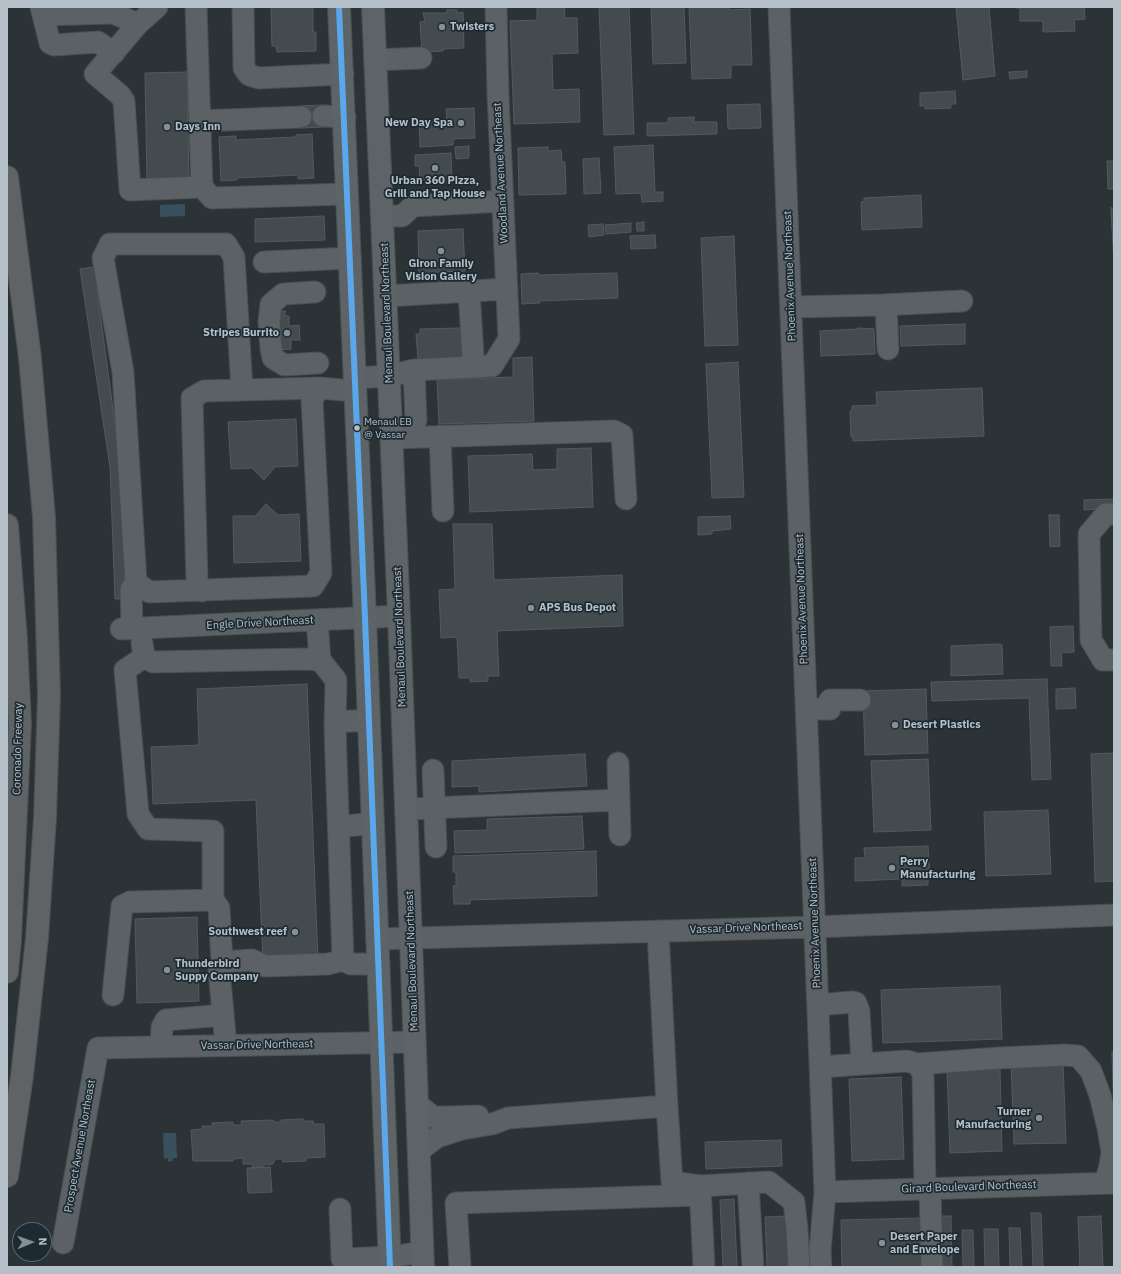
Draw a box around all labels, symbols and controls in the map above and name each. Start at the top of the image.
place label: Twisters [450,20,494,34]
marker: Twisters [437,22,447,32]
street label: Woodland Avenue Northeast [491,102,511,244]
place label: New Day Spa [385,116,453,130]
marker: New Day Spa [456,118,466,128]
place label: Days Inn [175,120,221,134]
marker: Days Inn [162,122,172,132]
marker: Urban 360 Pizza, Grill and Tap House [430,163,440,173]
place label: Urban 360 Pizza, Grill and Tap House [385,174,485,200]
street label: Phoenix Avenue Northeast [781,210,799,342]
street label: Menaul Boulevard Northeast [378,242,396,384]
marker: Giron Family Vision Gallery [436,246,446,256]
place label: Giron Family Vision Gallery [405,257,477,283]
place label: Stripes Burrito [203,326,279,340]
marker: Stripes Burrito [282,328,292,338]
place label: Menaul EB @ Vassar [364,416,412,440]
marker: Menaul EB @ Vassar [352,423,362,433]
street label: Phoenix Avenue Northeast [793,533,811,665]
street label: Menaul Boulevard Northeast [391,566,409,708]
place label: APS Bus Depot [539,601,616,615]
marker: APS Bus Depot [526,603,536,613]
street label: Engle Drive Northeast [206,614,314,632]
street label: Coronado Freeway [11,703,25,795]
place label: Desert Plastics [903,718,981,732]
marker: Desert Plastics [890,720,900,730]
place label: Perry Manufacturing [900,855,975,881]
street label: Phoenix Avenue Northeast [806,857,824,989]
marker: Perry Manufacturing [887,863,897,873]
street label: Menaul Boulevard Northeast [403,890,421,1032]
street label: Vassar Drive Northeast [689,919,803,937]
place label: Southwest reef [208,925,287,939]
marker: Southwest reef [290,927,300,937]
place label: Thunderbird Suppy Company [175,957,259,983]
marker: Thunderbird Suppy Company [162,965,172,975]
street label: Vassar Drive Northeast [201,1037,313,1053]
street label: Prospect Avenue Northeast [62,1078,98,1214]
place label: Turner Manufacturing [956,1105,1031,1131]
marker: Turner Manufacturing [1034,1113,1044,1123]
street label: Girard Boulevard Northeast [901,1178,1037,1196]
north arrow [12,1222,52,1262]
place label: Desert Paper and Envelope [890,1230,960,1256]
text: N [36,1237,50,1246]
marker: Desert Paper and Envelope [877,1238,887,1248]

